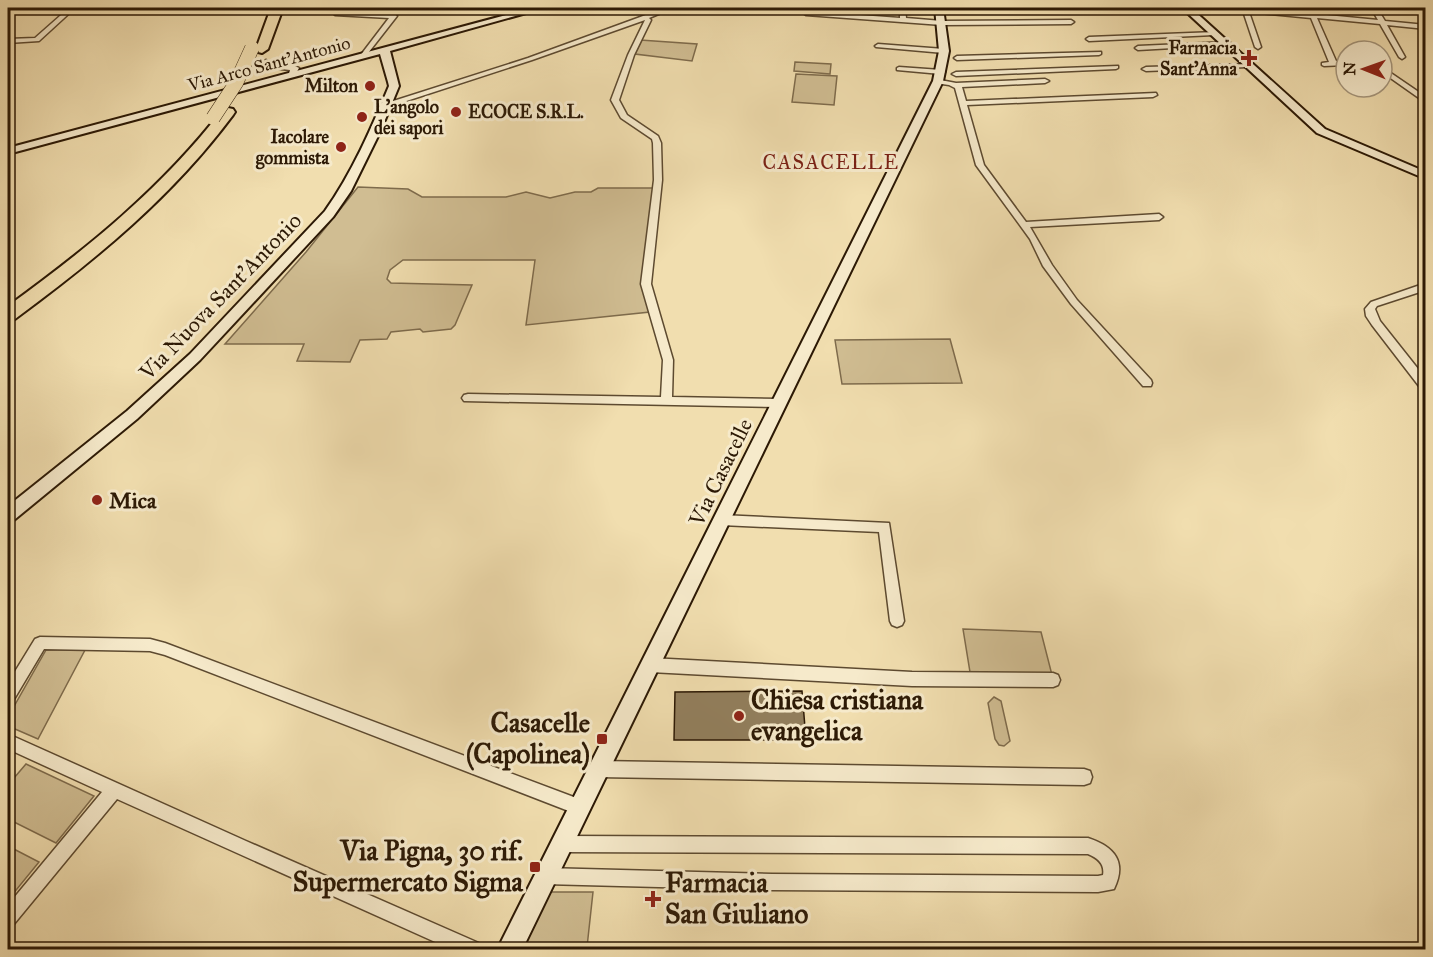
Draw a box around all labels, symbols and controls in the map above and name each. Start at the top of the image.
street label: Via Arco Sant'Antonio [184,32,353,97]
place label: Farmacia Sant'Anna [1160,37,1237,80]
north arrow [1334,39,1394,99]
marker: Farmacia Sant'Anna [1242,51,1256,65]
text: N [1340,61,1359,76]
place label: Milton [304,75,358,97]
marker: Milton [363,79,377,93]
place label: L'angolo dei sapori [374,96,444,140]
place label: ECOCE S.R.L. [468,101,584,123]
marker: ECOCE S.R.L. [449,105,463,119]
marker: L'angolo dei sapori [355,110,369,124]
place label: Iacolare gommista [256,126,330,170]
marker: Iacolare gommista [334,140,348,154]
district label: CASACELLE [763,150,899,174]
street label: Via Nuova Sant'Antonio [133,207,307,386]
street label: Via Casacelle [682,414,758,531]
place label: Mica [109,487,157,514]
marker: Mica [90,493,104,507]
place label: Chiesa cristiana evangelica [751,683,924,748]
place label: Casacelle (Capolinea) [466,706,590,771]
marker: Chiesa cristiana evangelica [732,709,746,723]
marker: Casacelle (Capolinea) [595,732,609,746]
place label: Via Pigna, 30 rif. Supermercato Sigma [293,834,524,899]
marker: Via Pigna, 30 rif. Supermercato Sigma [528,860,542,874]
place label: Farmacia San Giuliano [665,866,808,930]
marker: Farmacia San Giuliano [646,892,660,906]

